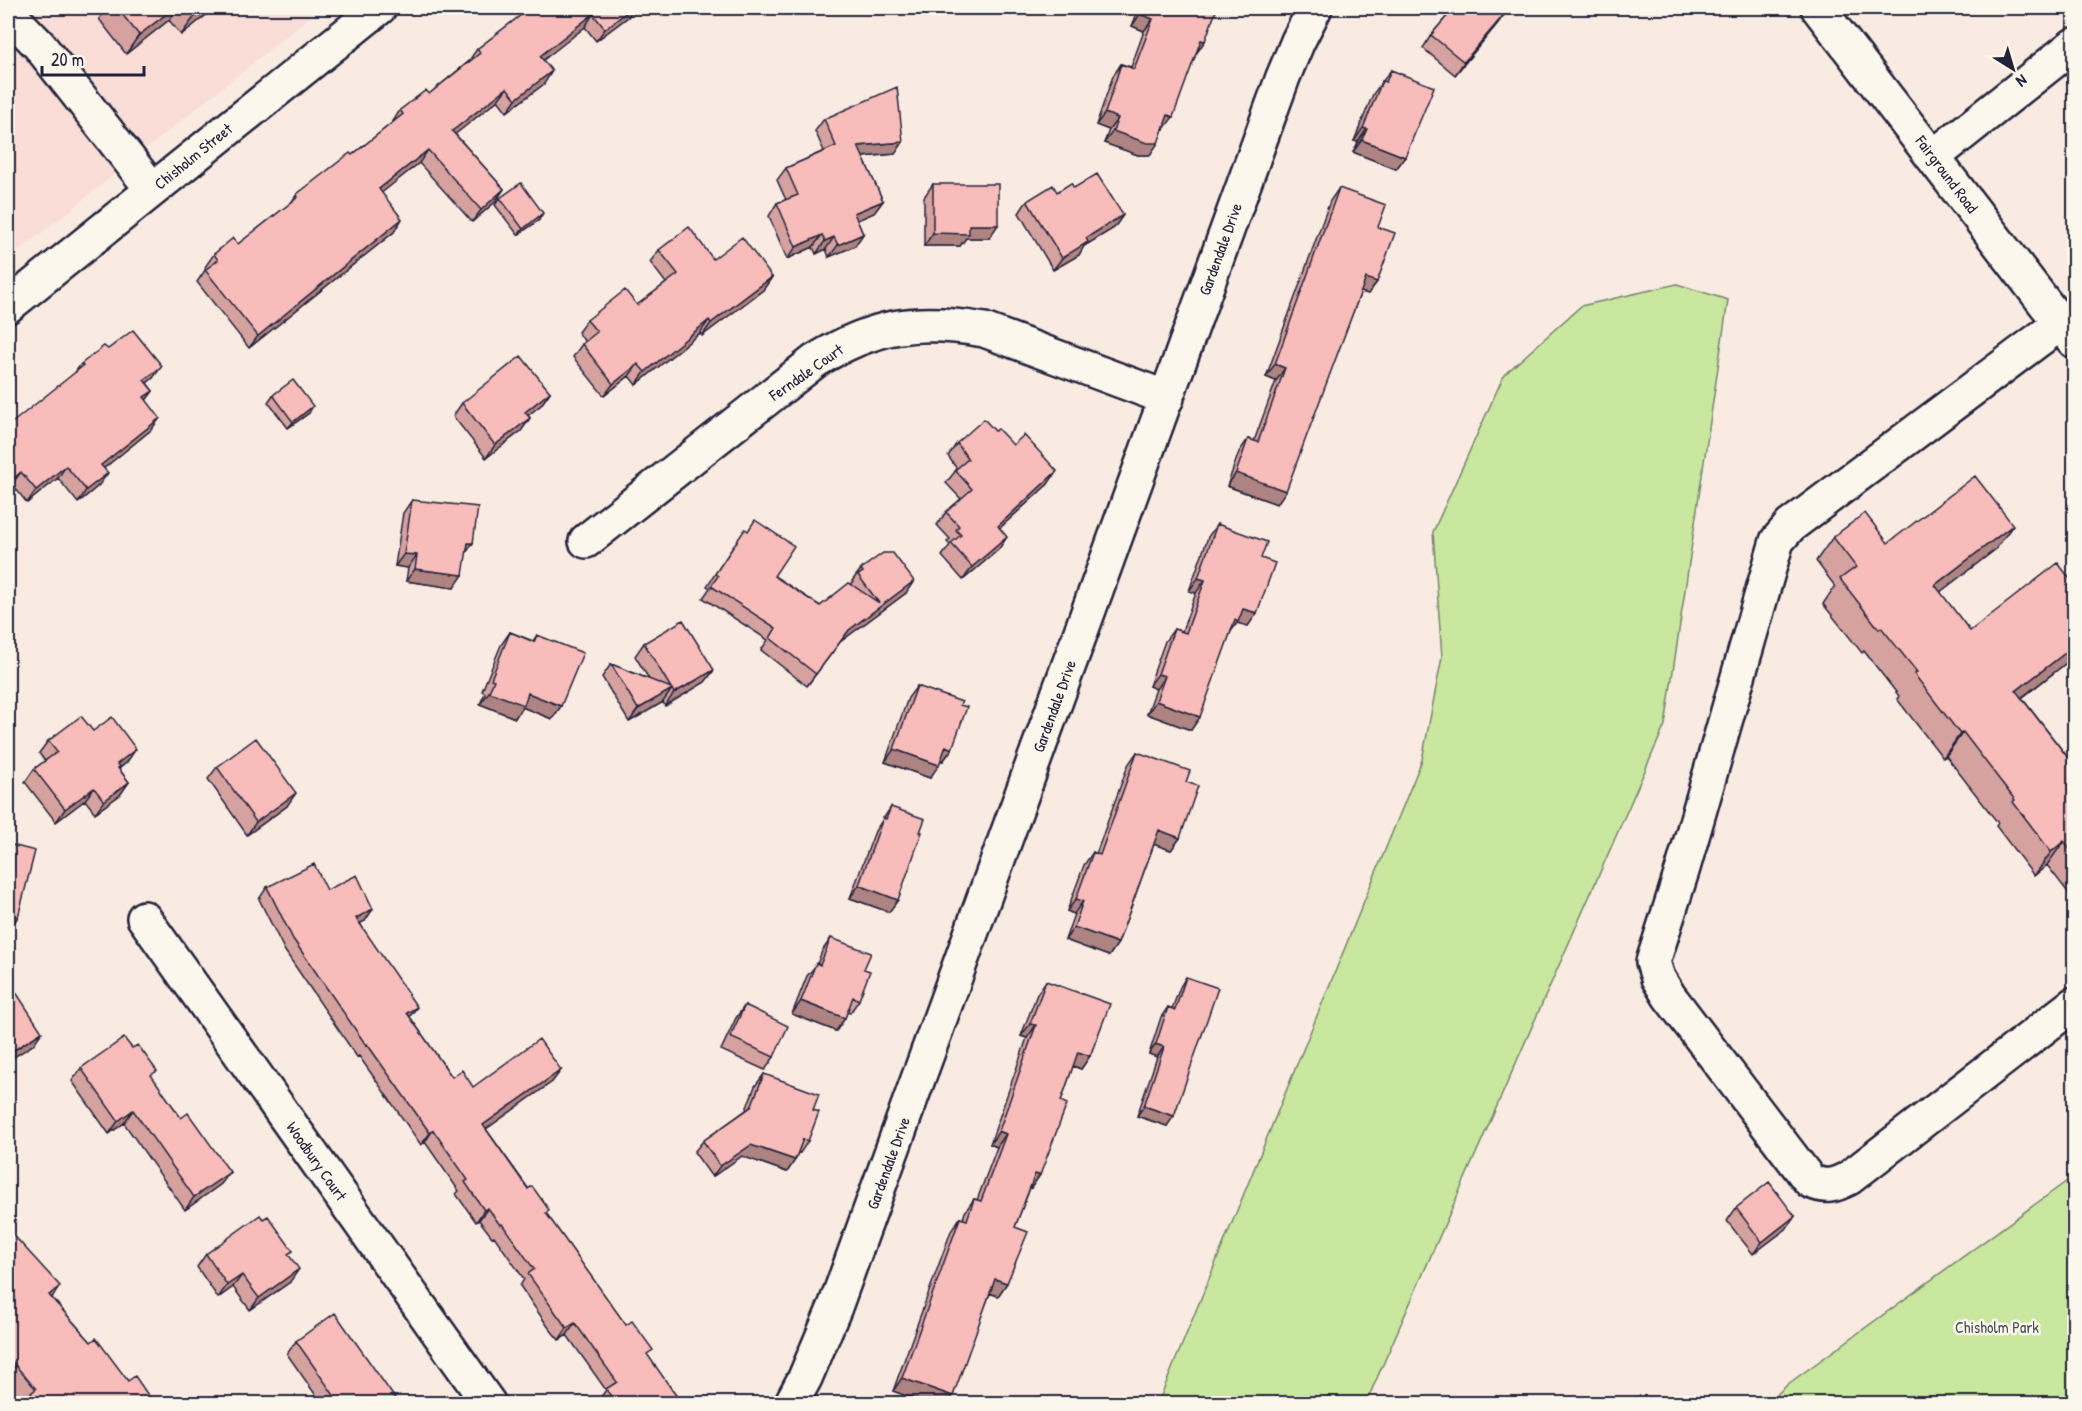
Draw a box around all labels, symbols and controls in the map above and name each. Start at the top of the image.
scale bar [42,39,144,77]
north arrow [1983,39,2043,99]
text: 20 m [51,47,84,72]
text: N [2012,70,2032,93]
street label: Chisholm Street [149,117,237,194]
street label: Fairground Road [1910,130,1983,217]
street label: Gardendale Drive [1193,199,1247,298]
street label: Ferndale Court [764,338,848,406]
street label: Gardendale Drive [1027,656,1081,755]
street label: Gardendale Drive [861,1113,915,1212]
street label: Woodbury Court [282,1117,353,1205]
park label: Chisholm Park [1955,1316,2039,1338]

